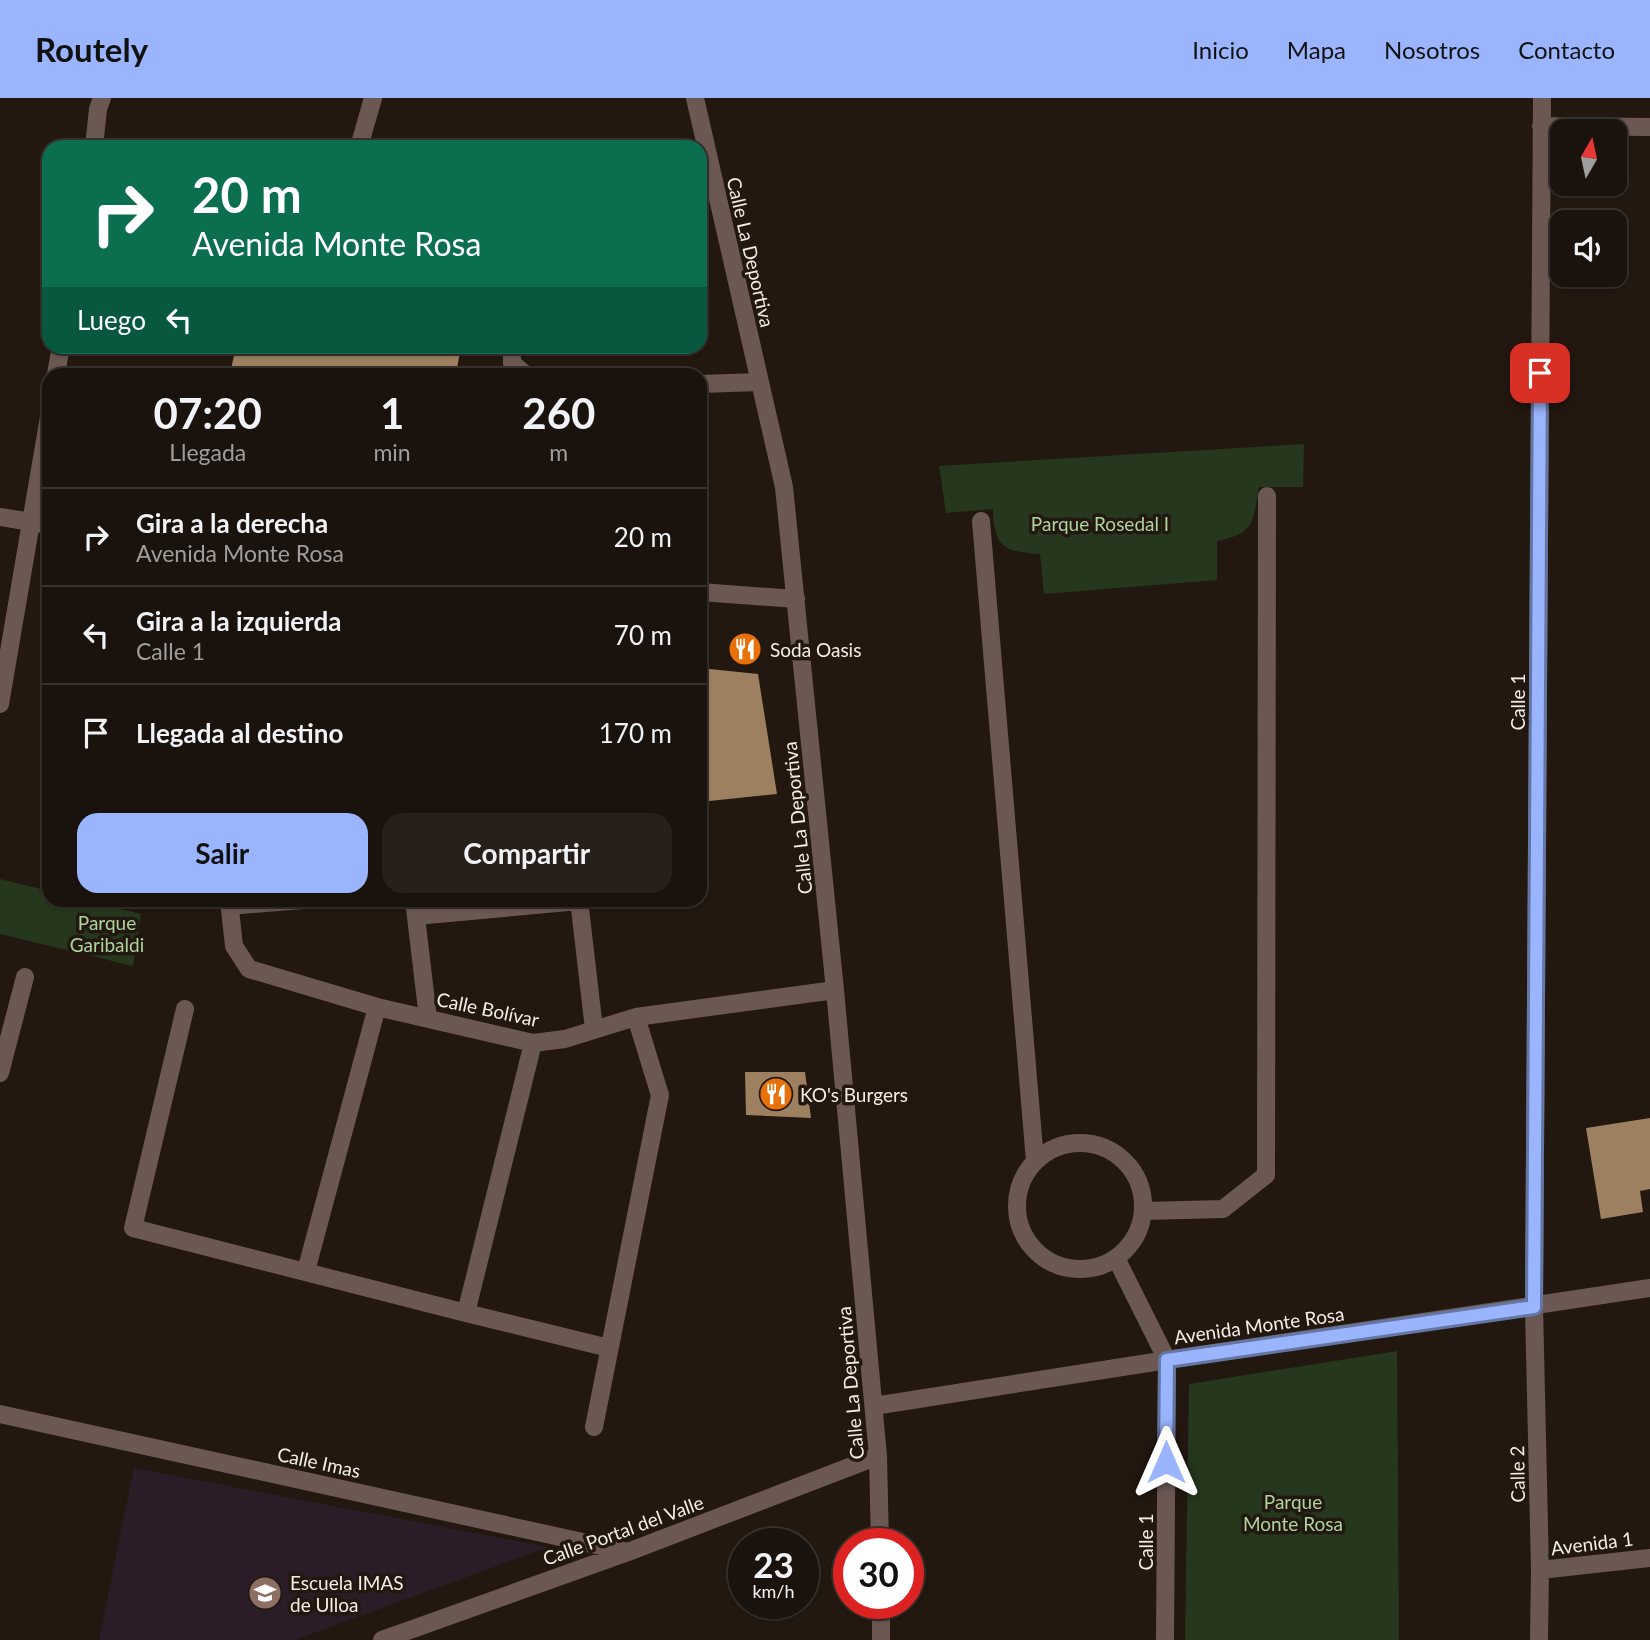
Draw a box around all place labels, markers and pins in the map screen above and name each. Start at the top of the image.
pin [1510,343,1570,403]
restaurant icon: Soda Oasis [726,630,764,668]
place label: Soda Oasis [770,638,861,661]
restaurant icon: KO's Burgers [757,1075,795,1113]
place label: KO's Burgers [800,1083,908,1106]
place label: Escuela IMAS de Ulloa [290,1571,404,1616]
school or university icon: Escuela IMAS de Ulloa [246,1574,284,1612]

